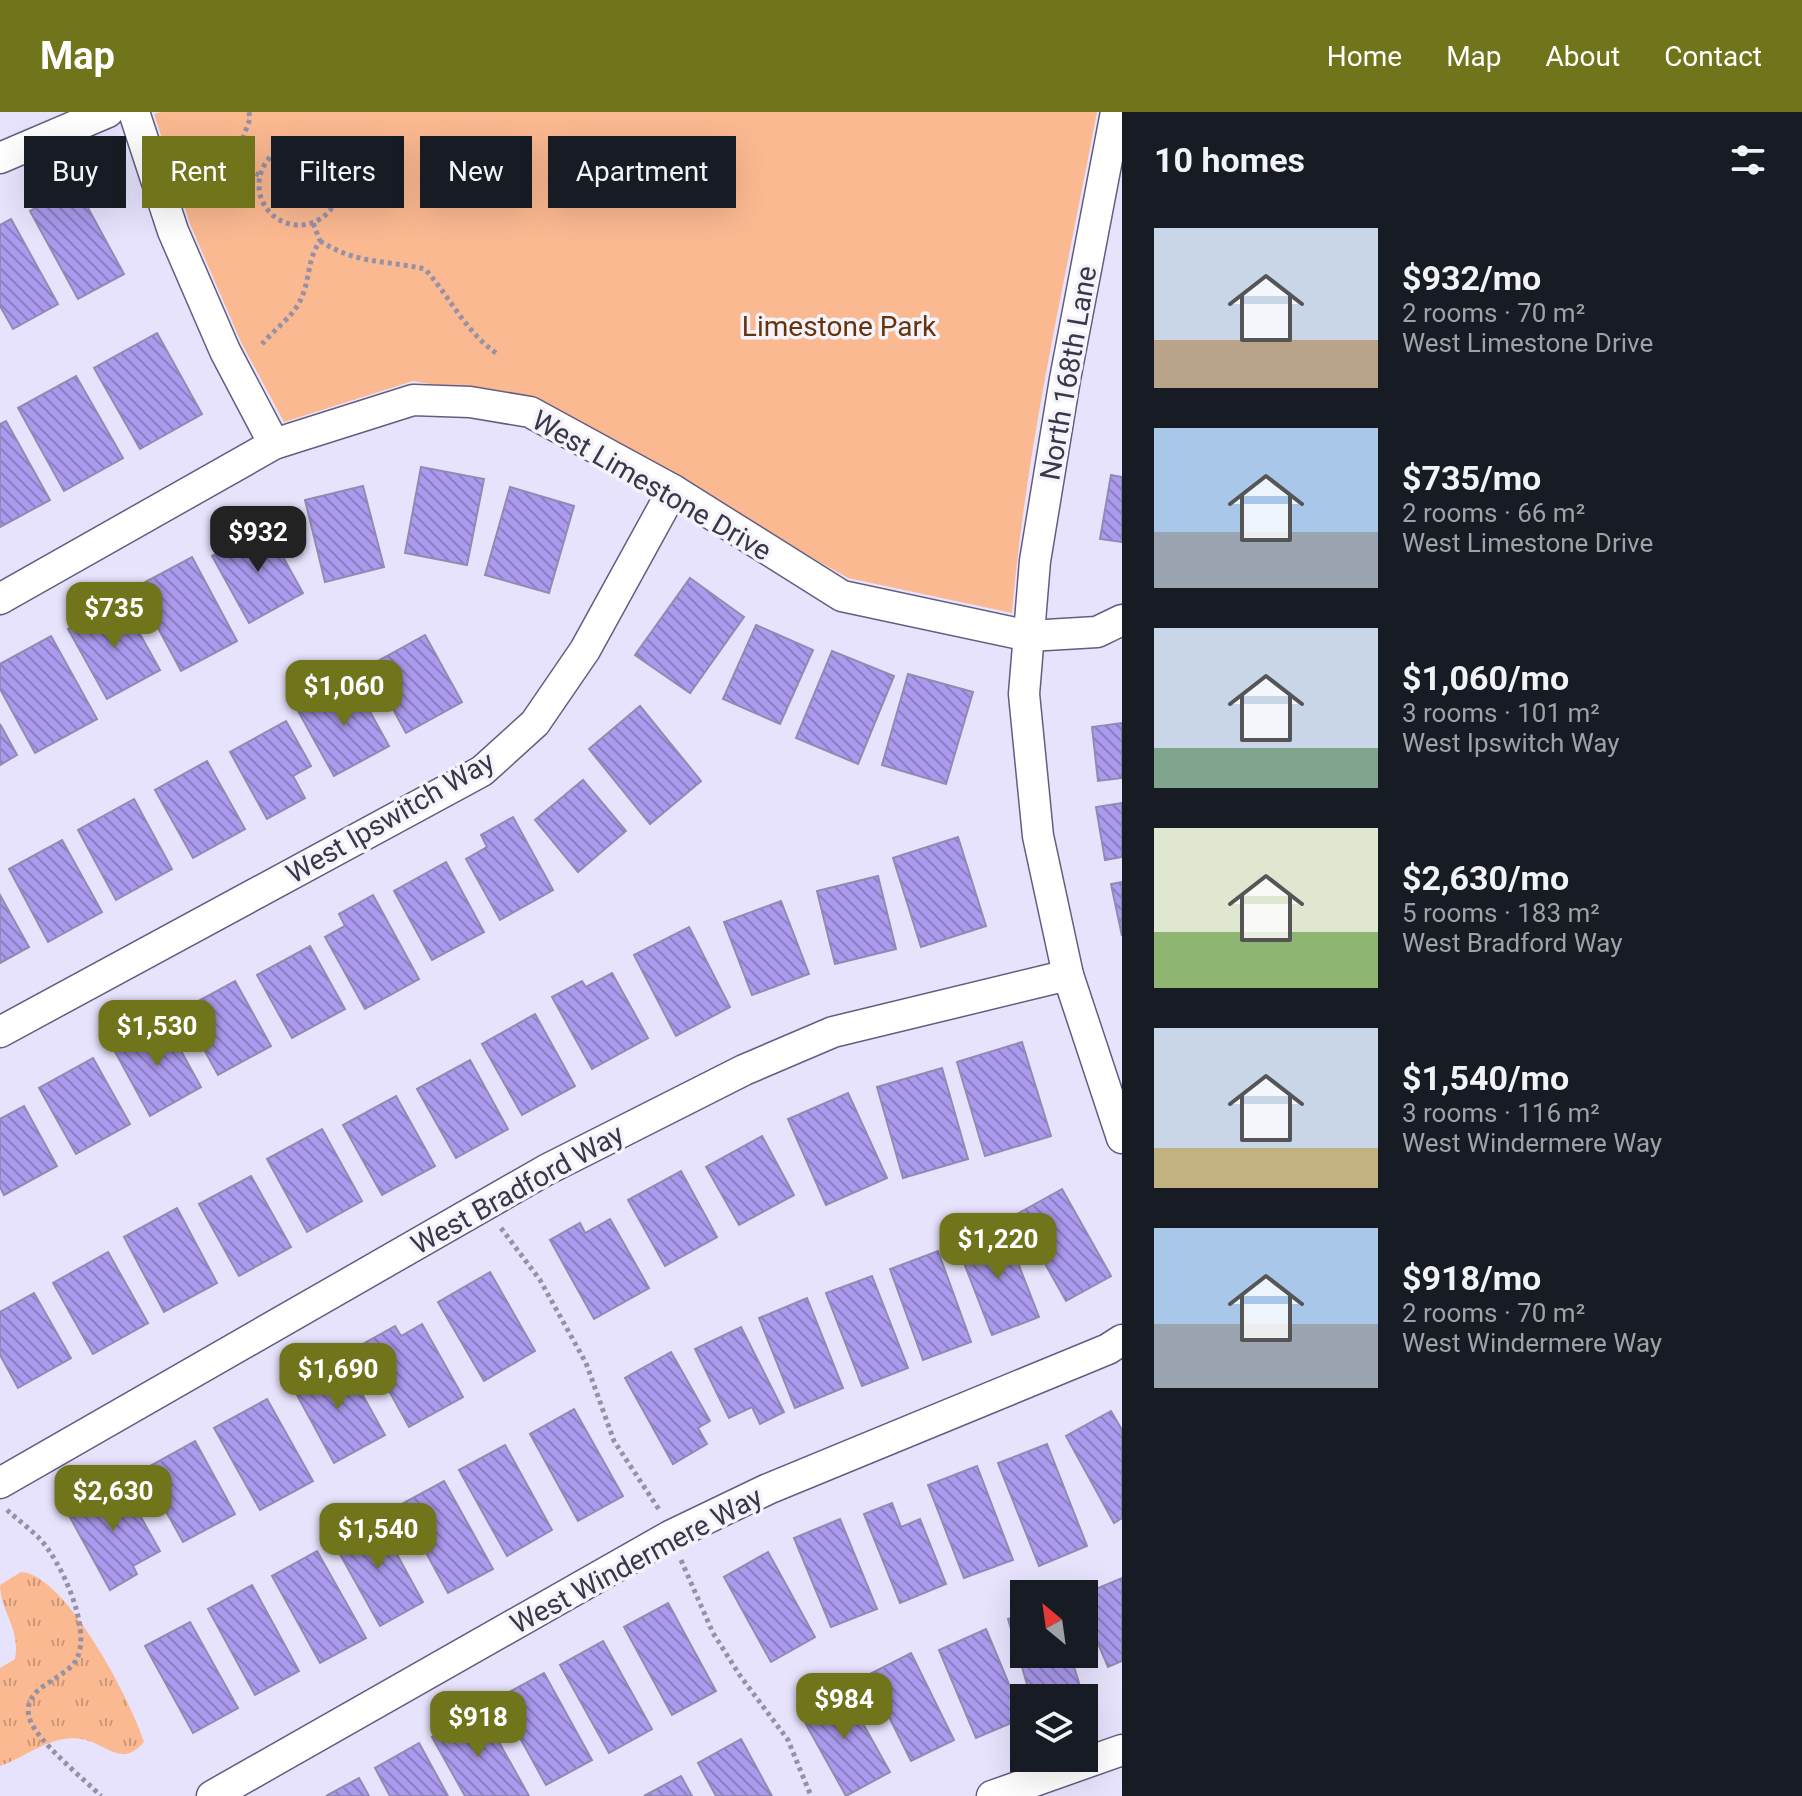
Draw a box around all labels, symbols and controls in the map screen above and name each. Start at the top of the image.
text: Map [40,34,115,78]
text: Home [1327,40,1402,73]
text: Map [1446,40,1502,73]
text: About [1546,40,1620,73]
text: Contact [1664,40,1762,73]
chip: Buy [24,136,126,208]
chip: Rent [142,136,255,208]
chip: Filters [271,136,404,208]
chip: New [420,136,532,208]
chip: Apartment [548,136,736,208]
icon: filters [1726,138,1770,182]
text: 10 homes [1154,140,1305,180]
text: $932/mo [1402,258,1541,298]
icon: home [1218,260,1314,356]
street label: North 168th Lane [1033,263,1104,483]
text: 2 rooms · 70 m² [1402,298,1585,328]
park label: Limestone Park [742,310,937,343]
text: West Limestone Drive [1402,328,1653,358]
street label: West Limestone Drive [526,403,777,567]
text: $735/mo [1402,458,1541,498]
icon: home [1218,460,1314,556]
text: 2 rooms · 66 m² [1402,498,1585,528]
pin: $932 [211,506,305,574]
text: $932 [228,517,288,547]
text: West Limestone Drive [1402,528,1653,558]
pin: $735 [67,582,161,650]
text: $735 [84,593,144,623]
text: $1,060/mo [1402,658,1569,698]
pin: $1,060 [279,660,409,728]
icon: home [1218,660,1314,756]
text: $1,060 [304,671,384,701]
text: 3 rooms · 101 m² [1402,698,1600,728]
text: West Ipswitch Way [1402,728,1620,758]
street label: West Ipswitch Way [281,745,500,890]
text: $2,630/mo [1402,858,1569,898]
icon: home [1218,860,1314,956]
text: 5 rooms · 183 m² [1402,898,1600,928]
text: West Bradford Way [1402,928,1623,958]
pin: $1,530 [92,1000,222,1068]
text: $1,530 [117,1011,197,1041]
text: $1,540/mo [1402,1058,1569,1098]
icon: home [1218,1060,1314,1156]
text: 3 rooms · 116 m² [1402,1098,1600,1128]
street label: West Bradford Way [405,1117,629,1261]
text: West Windermere Way [1402,1128,1662,1158]
pin: $1,220 [933,1213,1063,1281]
text: $1,220 [958,1224,1038,1254]
text: $918/mo [1402,1258,1541,1298]
icon: home [1218,1260,1314,1356]
text: 2 rooms · 70 m² [1402,1298,1585,1328]
text: West Windermere Way [1402,1328,1662,1358]
pin: $1,690 [273,1343,403,1411]
text: $1,690 [298,1354,378,1384]
pin: $2,630 [48,1465,178,1533]
text: $2,630 [73,1476,153,1506]
street label: West Windermere Way [505,1480,768,1641]
pin: $1,540 [313,1503,443,1571]
text: $1,540 [338,1514,418,1544]
north arrow [1010,1580,1098,1668]
map controls [1010,1580,1098,1772]
pin: $984 [797,1673,891,1741]
text: $984 [814,1684,874,1714]
button: layers [1010,1684,1098,1772]
pin: $918 [431,1691,525,1759]
text: $918 [448,1702,508,1732]

